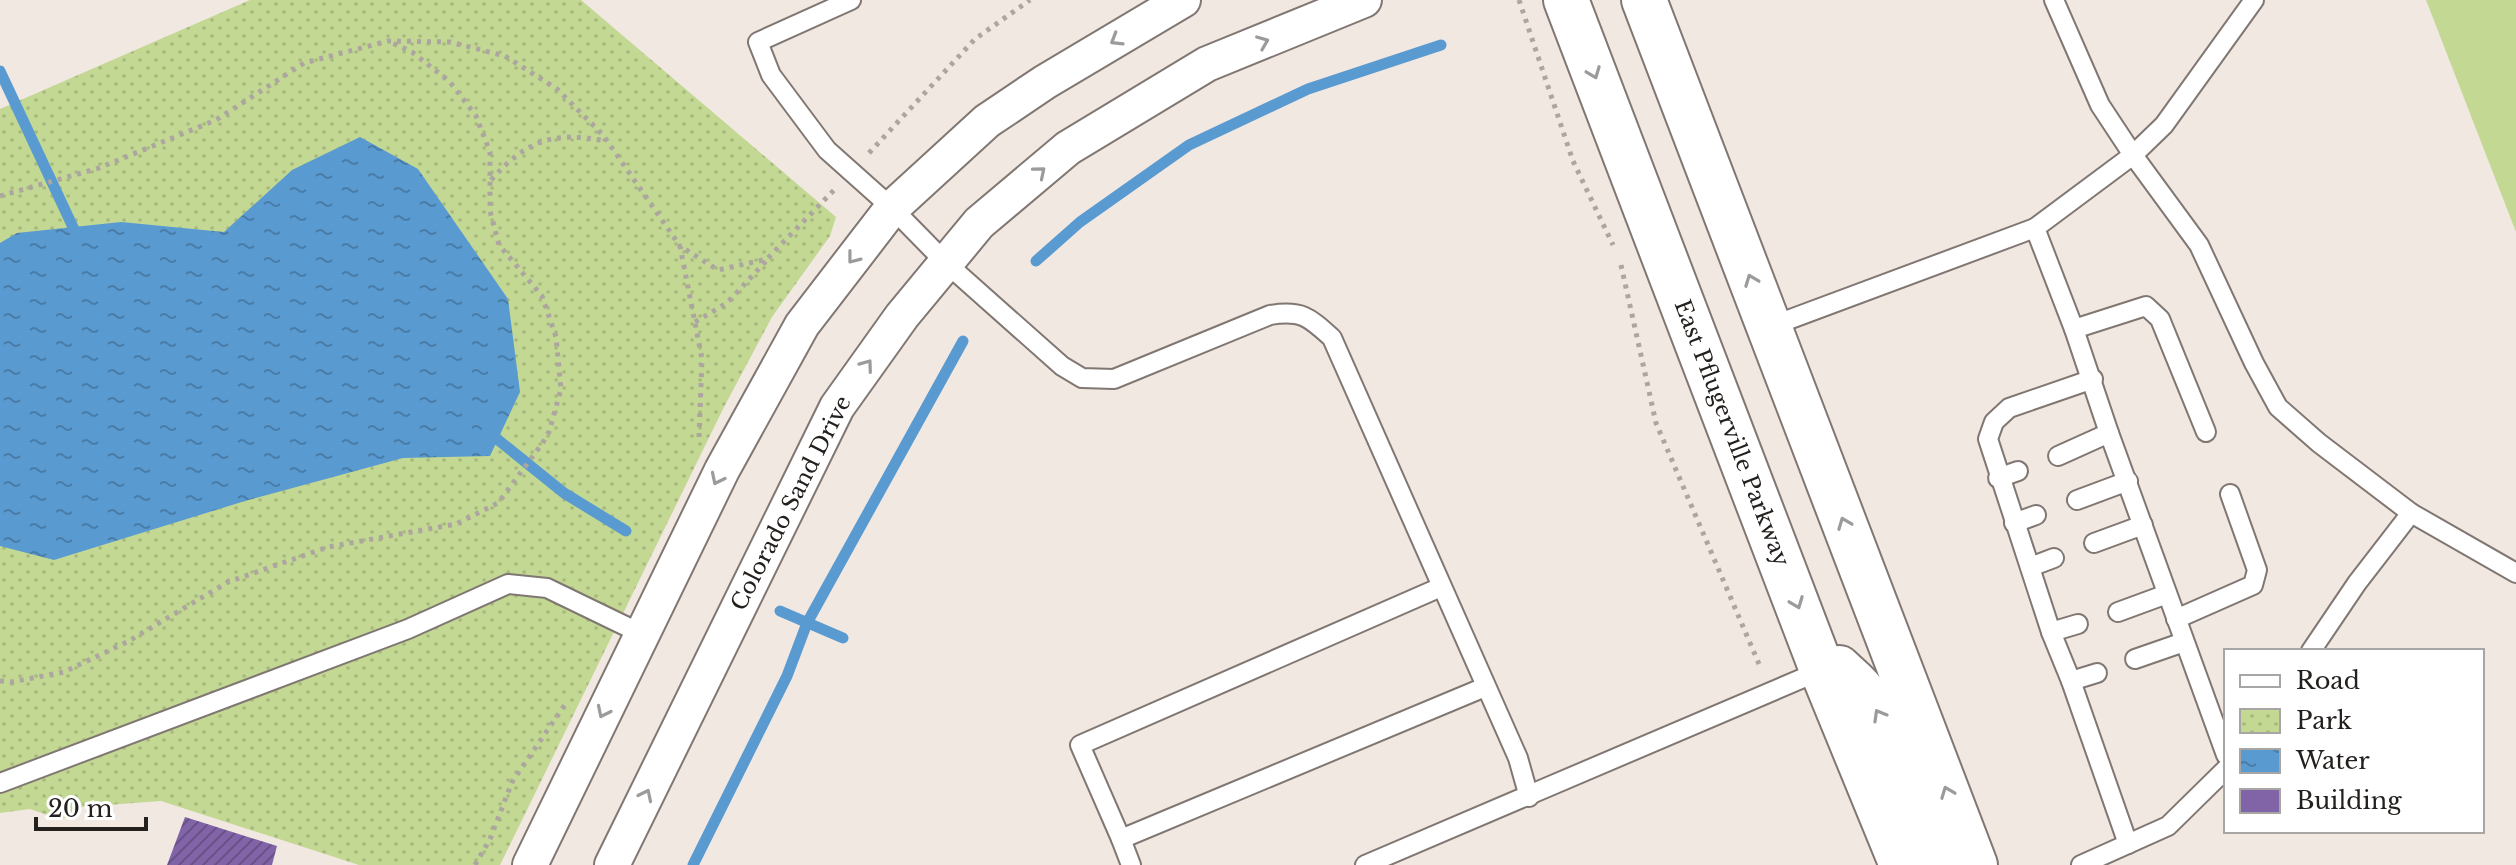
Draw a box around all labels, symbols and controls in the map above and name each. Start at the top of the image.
one-way arrow [1110,30,1125,46]
one-way arrow [1255,35,1269,51]
one-way arrow [1584,65,1601,79]
one-way arrow [1030,167,1045,182]
one-way arrow [849,249,863,264]
one-way arrow [1744,274,1761,288]
street label: East Pflugerville Parkway [1669,296,1795,570]
one-way arrow [857,359,872,373]
street label: Colorado Sand Drive [725,391,857,615]
one-way arrow [712,470,727,485]
one-way arrow [1837,517,1854,531]
one-way arrow [1787,596,1804,610]
legend [2224,649,2484,833]
text: Road [2296,666,2360,695]
one-way arrow [597,704,613,719]
text: Park [2296,706,2352,735]
one-way arrow [1873,709,1889,724]
text: Water [2295,746,2370,775]
scale bar [36,781,146,831]
one-way arrow [1940,786,1957,800]
text: Building [2296,786,2402,815]
one-way arrow [636,789,652,803]
text: 20 m [48,794,113,823]

